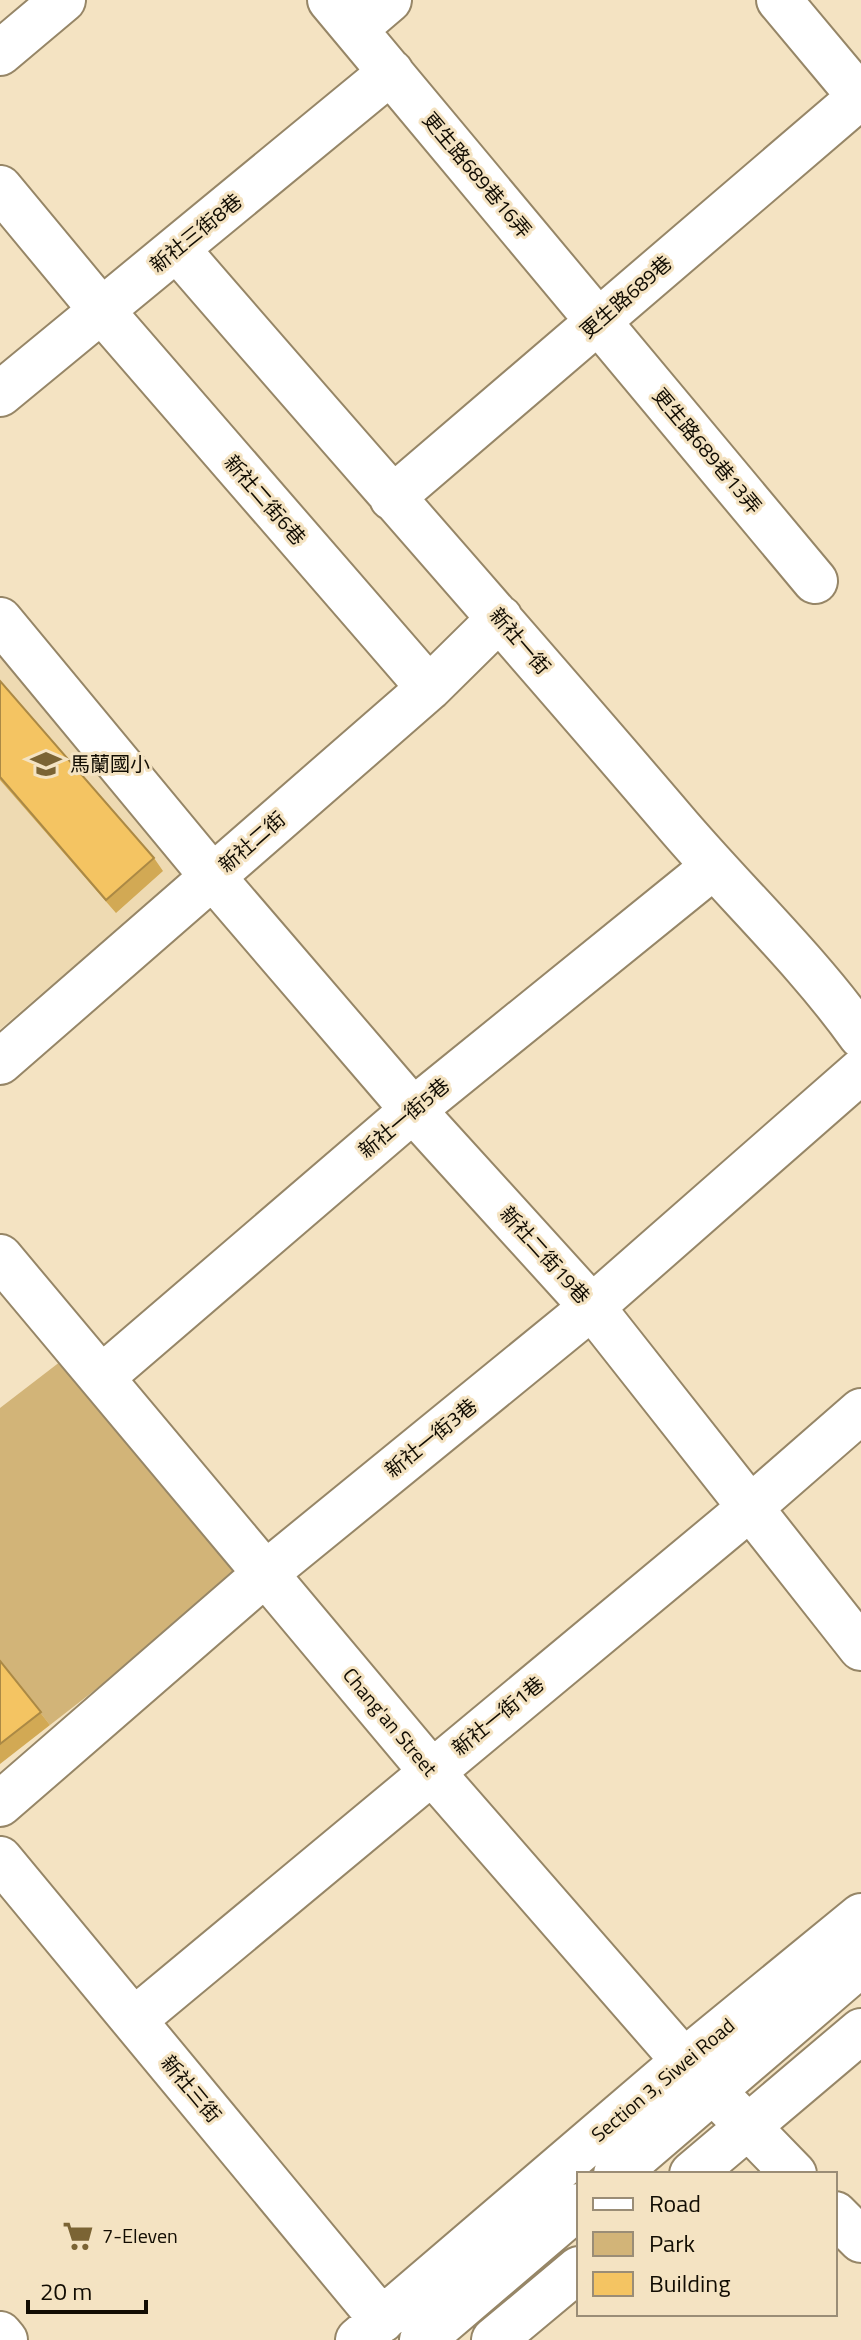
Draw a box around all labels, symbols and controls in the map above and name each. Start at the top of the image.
street label: 更生路689巷16弄 [415,105,539,244]
street label: 新社三街8巷 [143,186,249,280]
street label: 更生路689巷 [573,248,679,346]
street label: 更生路689巷13弄 [645,381,769,520]
street label: 新社二街6巷 [217,448,314,552]
street label: 新社一街 [482,600,558,681]
school or university icon: 馬蘭國小 [29,747,63,781]
place label: 馬蘭國小 [70,748,150,779]
street label: 新社二街 [211,804,292,880]
street label: 新社一街5巷 [351,1070,456,1165]
street label: 新社二街19巷 [493,1199,598,1311]
street label: 新社一街3巷 [378,1391,484,1485]
street label: Chang'an Street [336,1661,445,1783]
street label: 新社一街1巷 [445,1669,551,1763]
street label: Section 3, Siwei Road [584,2010,741,2149]
street label: 新社三街 [154,2048,229,2129]
legend [577,2172,837,2316]
text: Road [649,2185,701,2221]
supermarket icon: 7-Eleven [61,2219,95,2253]
place label: 7-Eleven [102,2220,178,2251]
text: Park [649,2225,695,2261]
scale bar [28,2264,146,2314]
text: Building [649,2265,731,2301]
text: 20 m [40,2273,92,2309]

